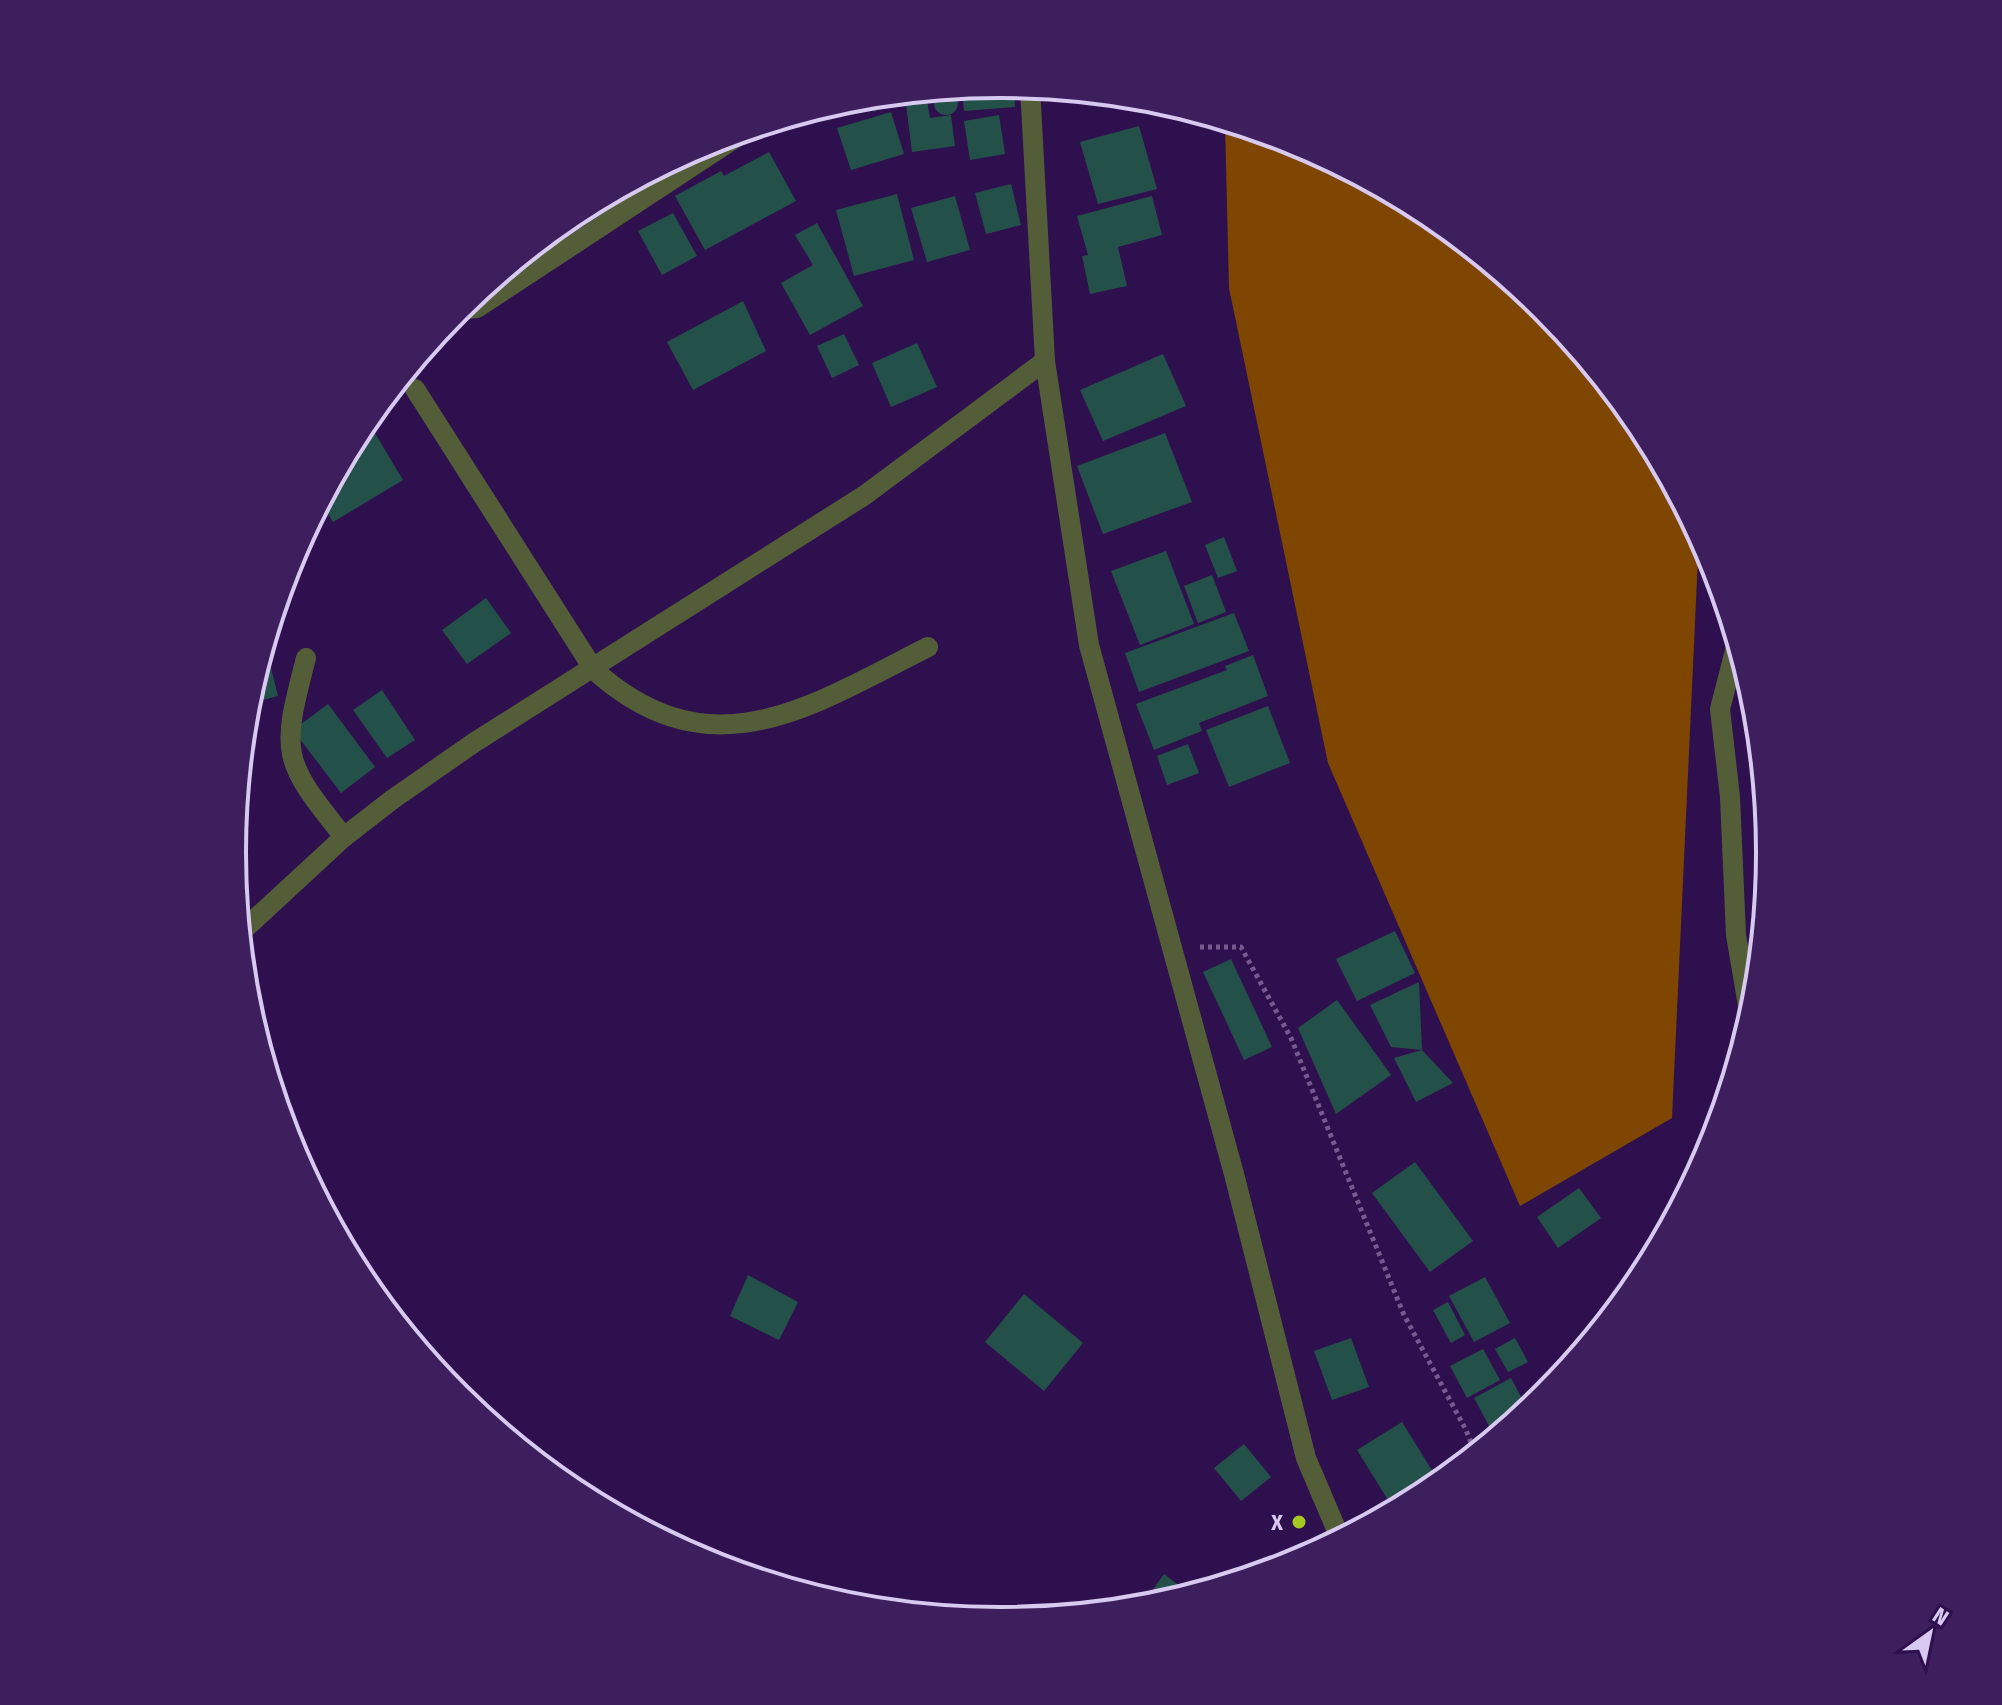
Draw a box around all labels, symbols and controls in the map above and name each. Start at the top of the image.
place label: X [1270,1509,1283,1536]
marker: X [1290,1513,1308,1531]
north arrow [1890,1593,1970,1673]
text: N [1928,1602,1954,1632]

